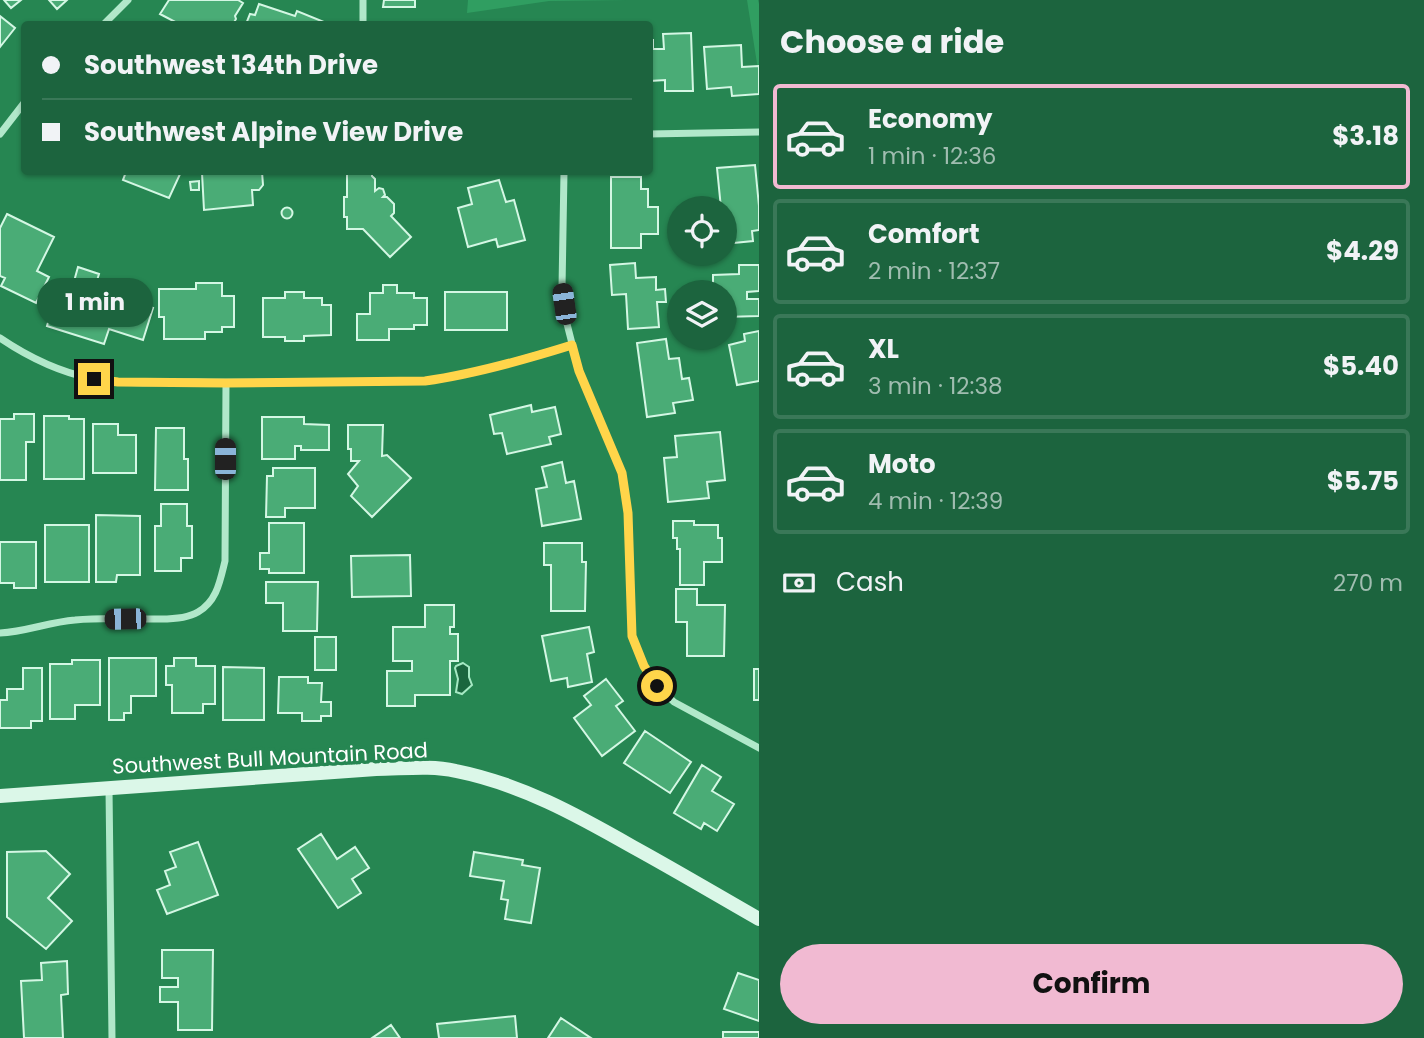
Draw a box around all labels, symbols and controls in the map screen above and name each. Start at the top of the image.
text: Choose a ride [780,19,1004,64]
text: Southwest 134th Drive [84,47,378,83]
text: Economy [868,101,992,137]
icon: car [784,105,847,168]
text: Southwest Alpine View Drive [84,114,463,150]
text: $3.18 [1332,118,1399,154]
text: 1 min · 12:36 [868,140,996,172]
map controls [667,196,737,350]
button: locate [667,196,737,266]
text: Comfort [868,216,980,252]
icon: car [784,220,847,283]
text: $4.29 [1326,233,1399,269]
text: 2 min · 12:37 [868,255,1000,287]
callout: 1 min [36,278,152,326]
button: layers [667,280,737,350]
car [551,282,578,326]
text: 1 min [65,286,125,318]
text: XL [868,331,899,367]
icon: car [784,335,847,398]
text: $5.40 [1323,348,1399,384]
route end [78,363,110,395]
text: 3 min · 12:38 [868,370,1002,402]
car [215,438,236,480]
text: Moto [868,446,936,482]
icon: car [784,450,847,513]
text: $5.75 [1327,463,1399,499]
text: 4 min · 12:39 [868,485,1003,517]
icon: cash [780,564,818,602]
text: Cash [836,564,904,600]
text: 270 m [1333,567,1403,599]
car [104,608,147,630]
route start [641,670,673,702]
street label: Southwest Bull Mountain Road [111,735,429,781]
button: Confirm [780,944,1403,1024]

